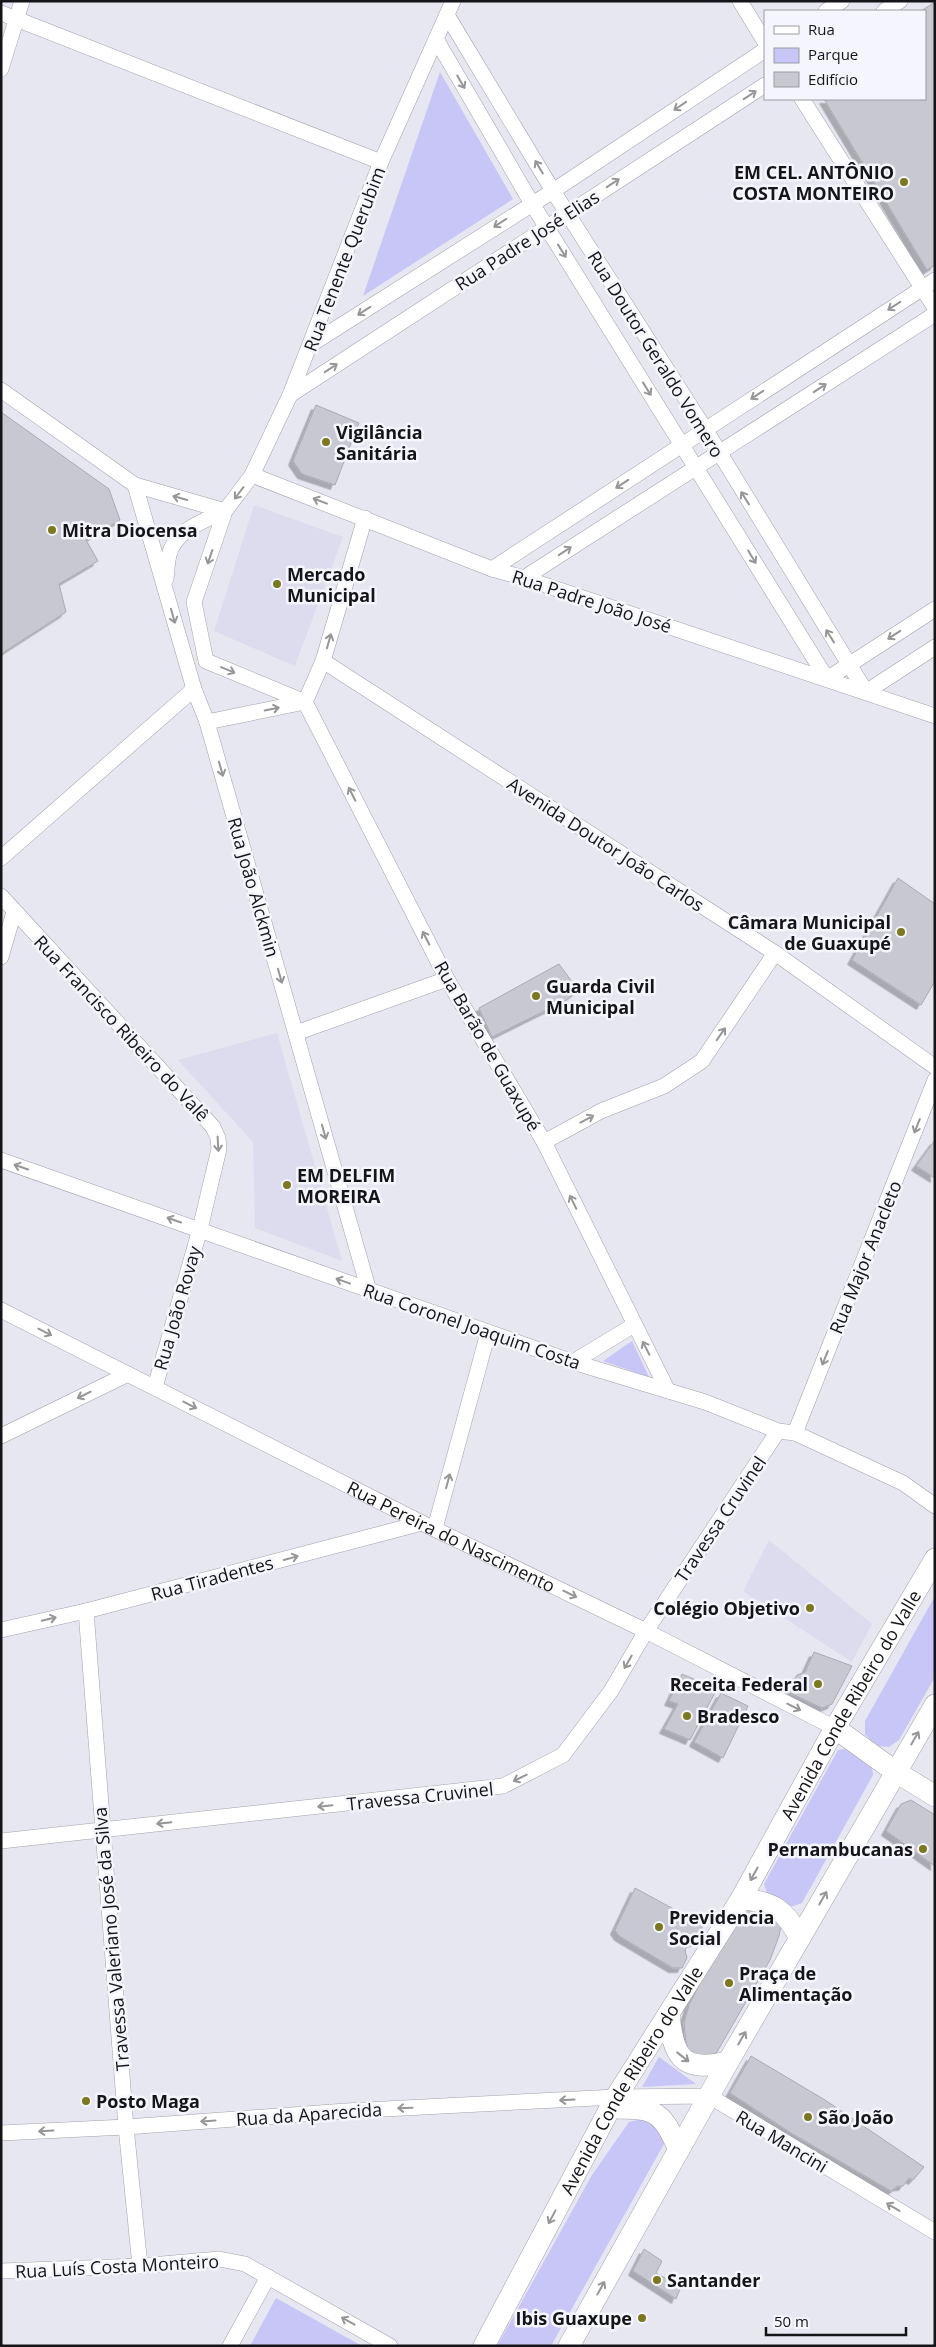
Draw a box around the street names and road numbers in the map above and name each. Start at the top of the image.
street label: Rua Tenente Querubim [298,163,390,355]
street label: Rua Padre José Elias [450,184,604,296]
street label: Rua Doutor Geraldo Vomero [582,246,730,462]
street label: Rua Padre João José [509,564,675,638]
street label: Avenida Doutor João Carlos [503,771,709,917]
street label: Rua João Alckmin [223,814,285,960]
street label: Rua Francisco Ribeiro do Valê [29,930,215,1126]
street label: Rua Barão de Guaxupé [429,957,547,1135]
street label: Rua Major Anacleto [823,1177,907,1337]
street label: Rua João Rovay [148,1242,206,1373]
street label: Rua Coronel Joaquim Costa [360,1277,584,1375]
street label: Travessa Cruvinel [669,1451,771,1587]
street label: Rua Pereira do Nascimento [343,1475,559,1597]
street label: Rua Tiradentes [148,1550,276,1606]
street label: Avenida Conde Ribeiro do Valle [775,1585,926,1824]
street label: Travessa Cruvinel [346,1776,494,1816]
street label: Travessa Valeriano José da Silva [88,1806,134,2072]
street label: Avenida Conde Ribeiro do Valle [555,1961,708,2199]
street label: Rua da Aparecida [235,2097,383,2131]
street label: Rua Mancini [732,2104,832,2178]
street label: Rua Luís Costa Monteiro [14,2249,220,2283]

